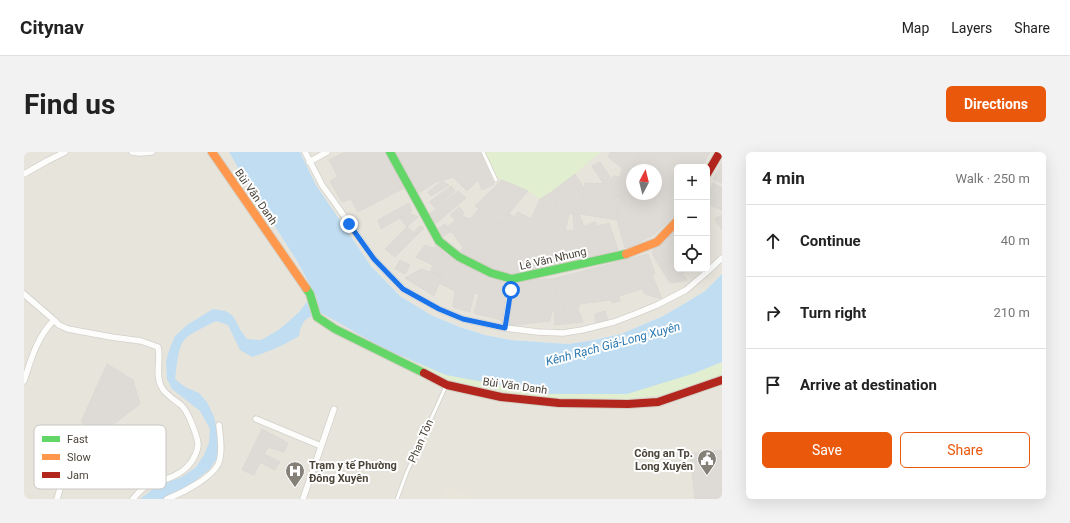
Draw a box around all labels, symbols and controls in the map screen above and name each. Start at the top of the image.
text: Citynav [20,16,84,39]
text: Map [902,20,929,36]
text: Layers [951,20,992,36]
text: Share [1014,20,1050,36]
button: Directions [946,86,1046,122]
text: Find us [24,88,115,121]
north arrow [626,164,662,200]
map controls [674,164,710,272]
button: + [674,164,710,200]
street label: Bùi Văn Danh [232,167,280,227]
text: 4 min [762,168,805,188]
text: Walk · 250 m [955,171,1030,186]
button: − [674,200,710,236]
route end [340,215,358,233]
icon: ahead [762,230,784,252]
text: Continue [800,232,861,250]
text: 40 m [1001,233,1030,248]
button: locate [674,236,710,272]
street label: Lê Văn Nhung [518,245,588,273]
route start [502,281,520,299]
icon: right [762,302,784,324]
text: Turn right [800,304,866,322]
text: 210 m [993,305,1030,320]
water label: Kênh Rạch Giá-Long Xuyên [544,319,682,369]
icon: arrive [762,374,784,396]
street label: Bùi Văn Danh [482,375,548,397]
text: Arrive at destination [800,376,937,394]
street label: Phan Tôn [406,417,436,465]
legend [34,425,166,489]
button: Save [762,432,892,468]
button: Share [900,432,1030,468]
text: Fast [67,433,89,446]
place label: Công an Tp. Long Xuyên [634,447,693,473]
public building icon: Công an Tp. Long Xuyên [696,448,718,476]
text: Slow [67,451,91,464]
place label: Trạm y tế Phường Đông Xuyên [309,459,397,485]
hospital icon: Trạm y tế Phường Đông Xuyên [284,460,306,488]
text: Jam [67,469,89,482]

